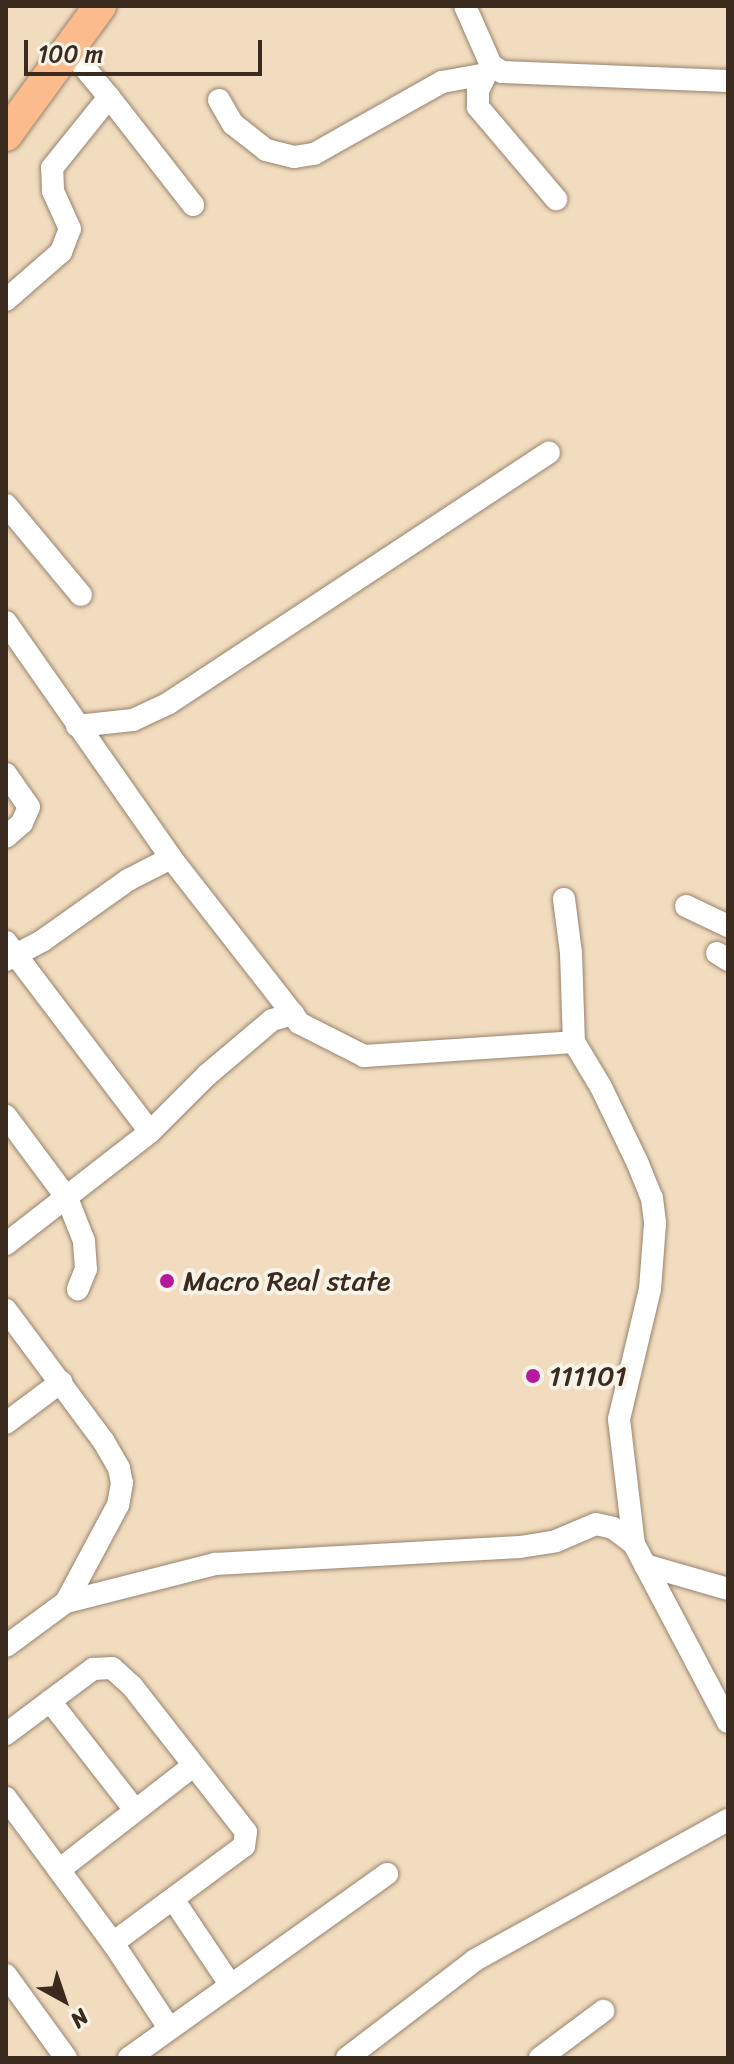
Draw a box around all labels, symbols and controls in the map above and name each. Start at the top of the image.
scale bar [28,24,266,74]
text: 100 m [38,33,103,75]
place label: Macro Real state [183,1264,392,1298]
marker: Macro Real state [158,1272,176,1290]
place label: 111101 [549,1359,627,1393]
marker: 111101 [524,1367,542,1385]
north arrow [24,1960,104,2040]
text: N [61,1999,98,2039]

